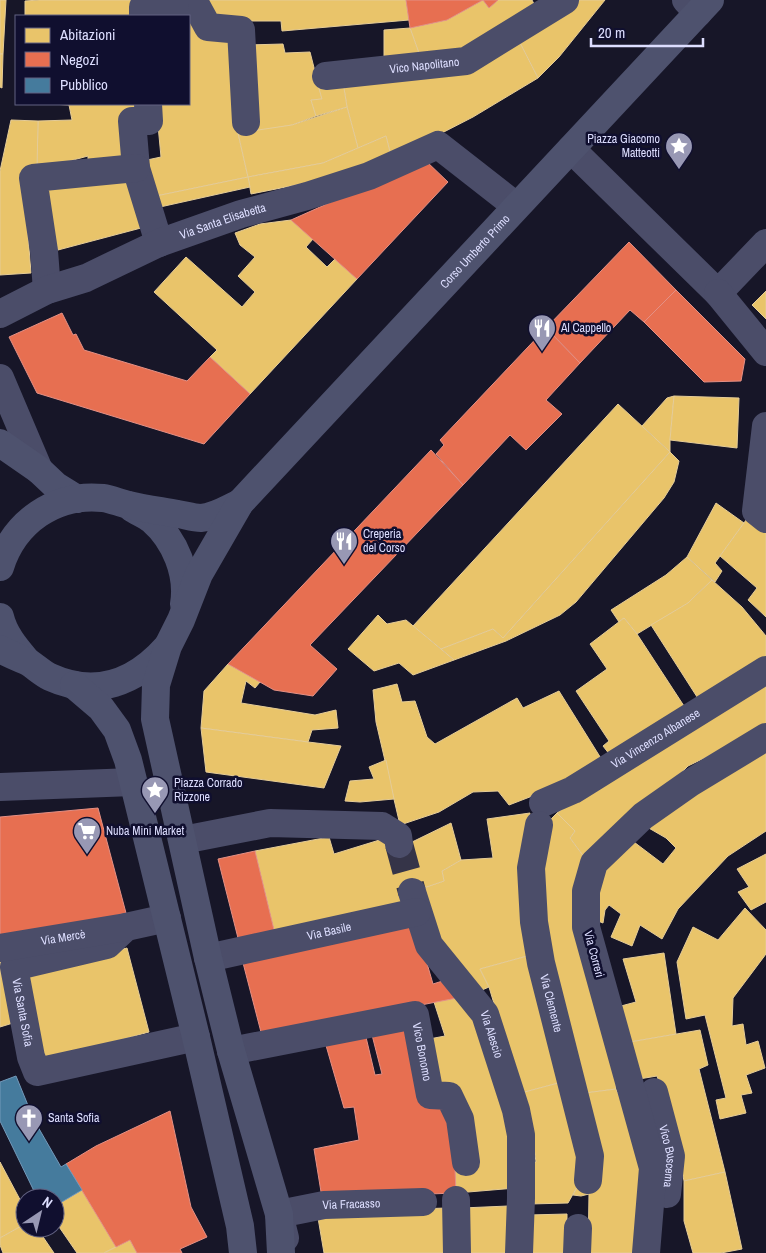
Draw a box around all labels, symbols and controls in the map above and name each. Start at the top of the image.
legend [15,15,190,105]
scale bar [591,15,704,47]
text: 20 m [598,22,625,43]
text: Abitazioni [59,24,115,45]
text: Negozi [60,49,99,70]
street label: Vico Napolitano [389,54,460,77]
text: Pubblico [60,74,108,95]
place label: Piazza Giacomo Matteotti [587,131,660,161]
place icon: Piazza Giacomo Matteotti [664,131,694,170]
street label: Via Santa Elisabetta [178,199,268,243]
street label: Corso Umberto Primo [436,211,514,292]
restaurant icon: Al Cappello [527,313,557,352]
place label: Al Cappello [560,320,611,336]
restaurant icon: Creperia del Corso [329,526,359,565]
place label: Creperia del Corso [363,526,405,556]
street label: Via Vincenzo Albanese [608,705,703,772]
place icon: Piazza Corrado Rizzone [140,775,170,814]
place label: Piazza Corrado Rizzone [174,775,242,805]
supermarket icon: Nuba Mini Market [72,816,102,855]
place label: Nuba Mini Market [106,823,184,839]
street label: Via Basile [306,919,353,944]
street label: Via Mercè [40,926,87,949]
street label: Via Correri [580,929,608,979]
street label: Via Clemente [536,972,566,1034]
street label: Via Santa Sofia [8,977,37,1048]
street label: Via Alescio [476,1009,507,1060]
street label: Vico Bonomo [409,1021,435,1082]
church icon: Santa Sofia [14,1103,44,1142]
place label: Santa Sofia [48,1110,100,1126]
street label: Vico Buscema [655,1123,679,1189]
north arrow [15,1188,65,1238]
text: N [39,1193,56,1212]
street label: Via Fracasso [322,1195,381,1213]

